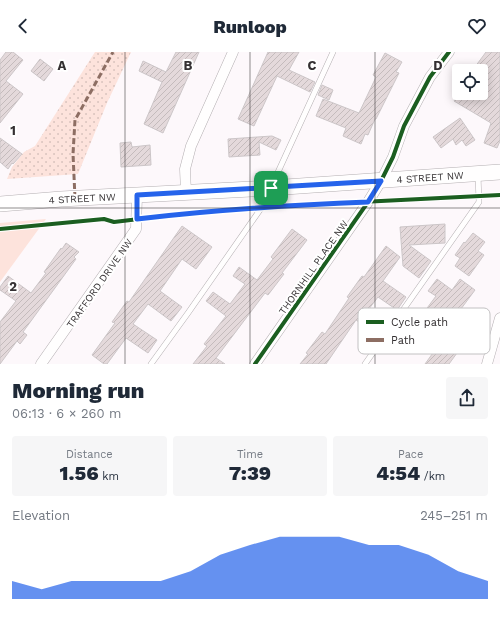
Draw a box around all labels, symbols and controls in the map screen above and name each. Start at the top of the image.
icon: back [12,15,34,37]
icon: heart [466,15,488,37]
text: Runloop [213,16,287,37]
text: A [58,58,67,73]
text: B [184,58,193,73]
text: C [308,58,317,73]
text: D [433,58,443,73]
map controls [452,64,488,100]
button: locate [452,64,488,100]
text: 1 [10,123,16,138]
street label: 4 STREET NW [396,170,464,185]
pin [254,171,288,205]
icon: arrive [260,177,282,199]
street label: 4 STREET NW [48,191,116,206]
street label: THORNHILL PLACE NW [277,218,350,316]
street label: TRAFFORD DRIVE NW [64,236,135,330]
text: 2 [9,279,17,294]
legend [358,308,490,354]
text: Cycle path [391,316,448,329]
text: Path [391,334,415,347]
button: share [446,377,488,419]
text: Morning run [12,378,144,403]
text: 06:13 · 6 × 260 m [12,406,121,421]
text: Distance [66,448,113,461]
text: Time [237,448,263,461]
text: Pace [398,448,423,461]
text: 1.56 [60,461,99,485]
text: 7:39 [229,461,271,485]
text: 4:54 [376,461,420,485]
text: km [99,470,119,483]
text: /km [420,470,445,483]
text: Elevation [12,508,70,523]
text: 245–251 m [420,508,488,523]

